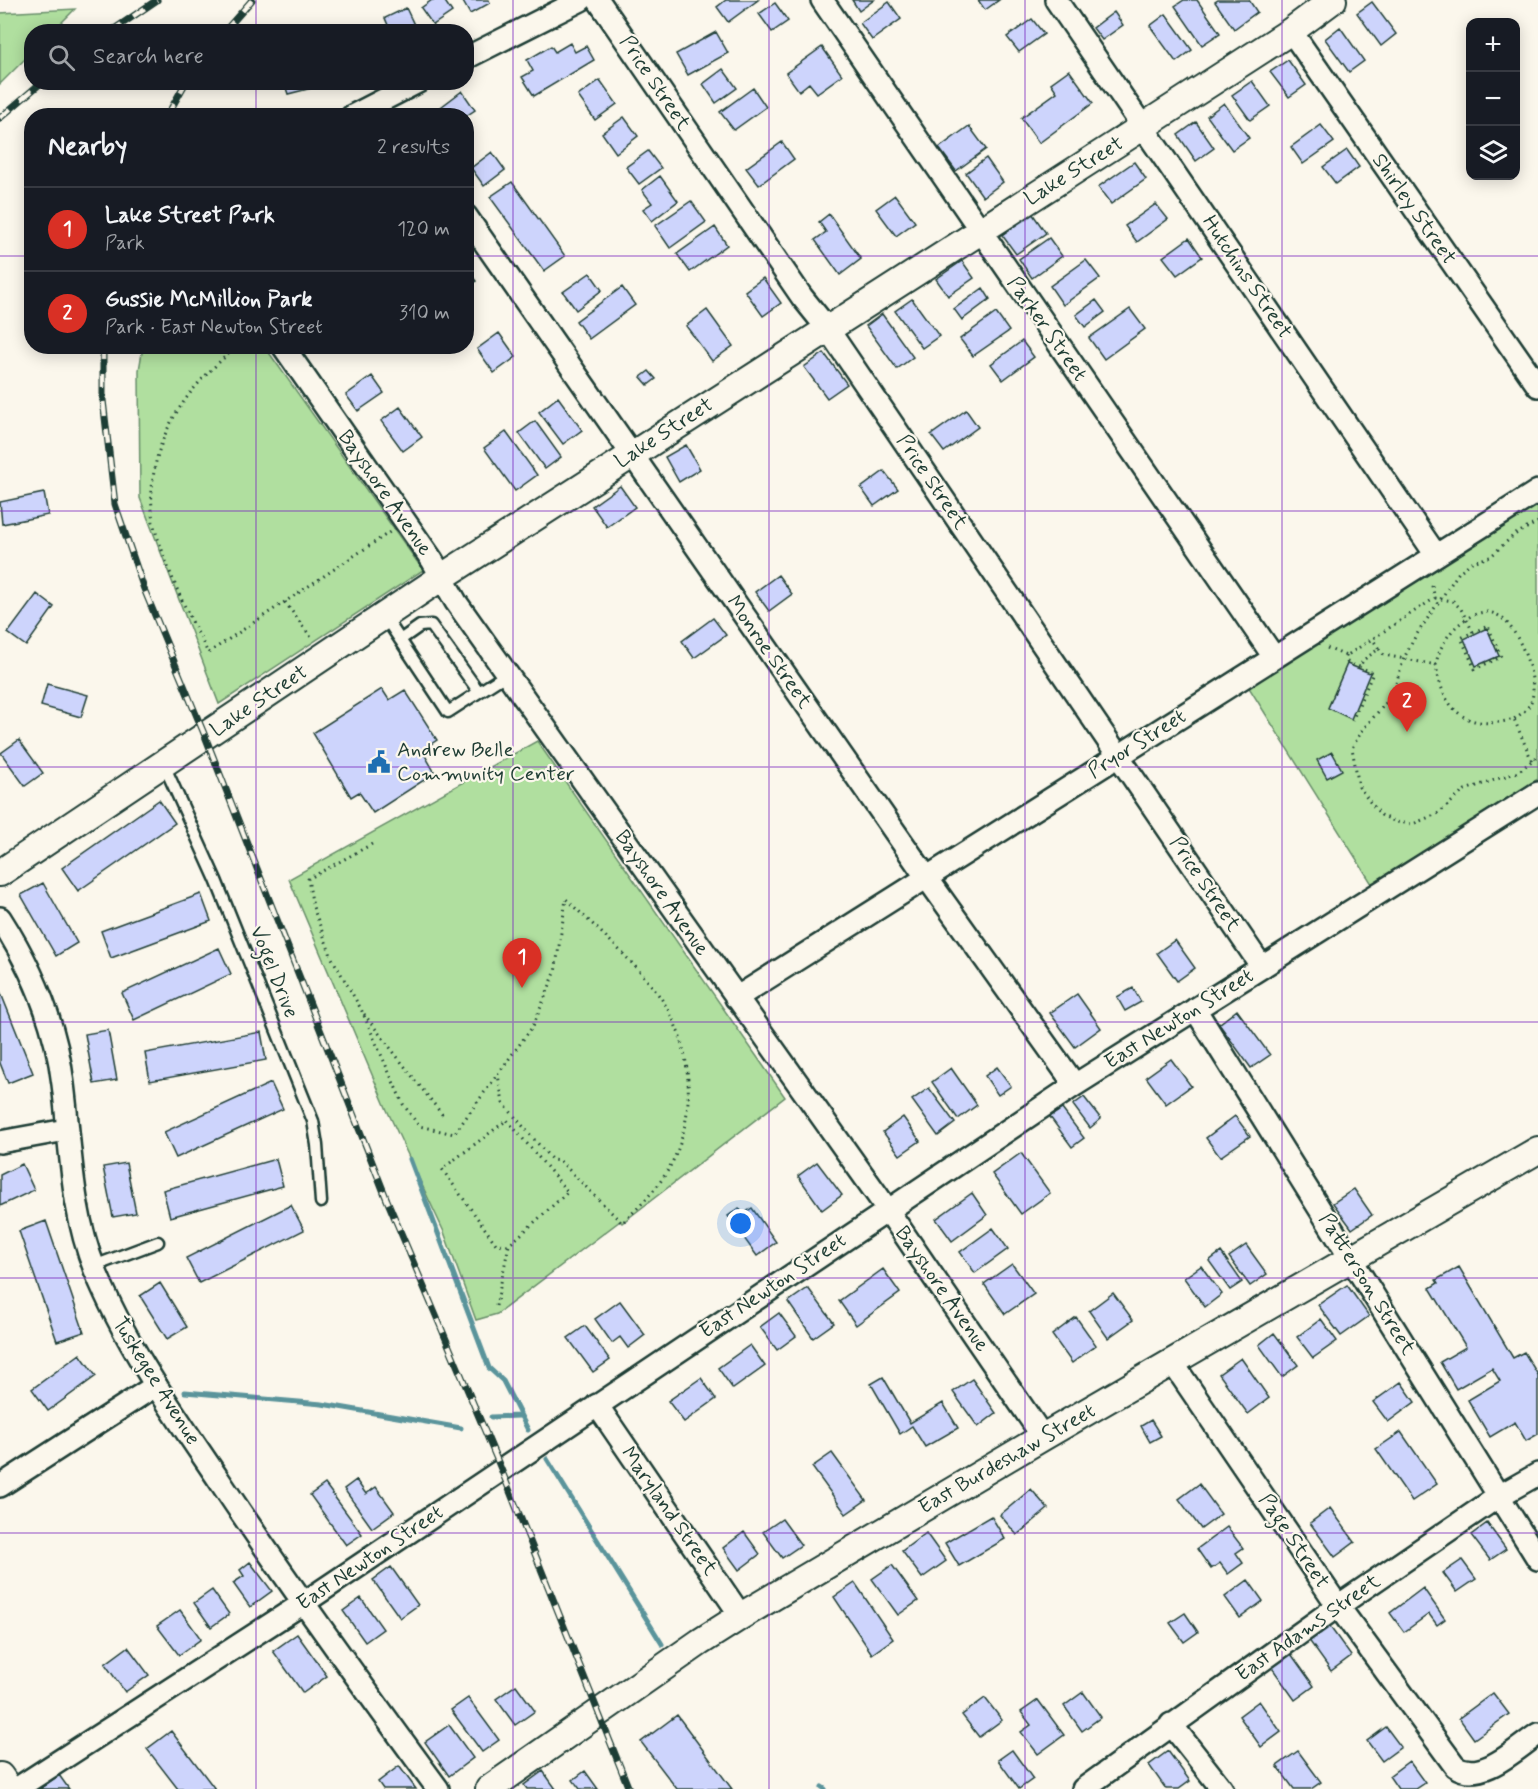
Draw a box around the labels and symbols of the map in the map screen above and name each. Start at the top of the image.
street label: Price Street [613,30,698,137]
street label: Lake Street [1019,129,1129,213]
street label: Shirley Street [1365,148,1463,270]
street label: Hutchins Street [1195,210,1299,344]
street label: Parker Street [1000,271,1094,387]
street label: Lake Street [609,391,719,475]
street label: Bayshore Avenue [331,424,439,562]
street label: Price Street [890,429,975,536]
street label: Monroe Street [720,590,819,715]
street label: Lake Street [205,658,313,744]
pin: 2 [1388,682,1426,732]
street label: Pryor Street [1083,703,1192,785]
place label: Andrew Belle Community Center [397,736,575,788]
public building icon: Andrew Belle Community Center [366,749,392,775]
street label: Bayshore Avenue [608,824,716,962]
street label: Price Street [1163,831,1248,938]
street label: Vogel Drive [241,922,305,1023]
pin: 1 [502,938,542,988]
street label: East Newton Street [1099,962,1259,1076]
street label: Patterson Street [1312,1208,1422,1361]
your location [726,1209,755,1238]
street label: Bayshore Avenue [888,1220,996,1358]
street label: East Newton Street [694,1227,852,1345]
street label: Tuskegee Avenue [105,1312,207,1450]
street label: East Burdeshaw Street [913,1397,1101,1521]
street label: Maryland Street [614,1441,724,1582]
street label: Page Street [1250,1488,1336,1595]
street label: East Newton Street [291,1499,449,1617]
street label: East Adams Street [1230,1567,1386,1688]

